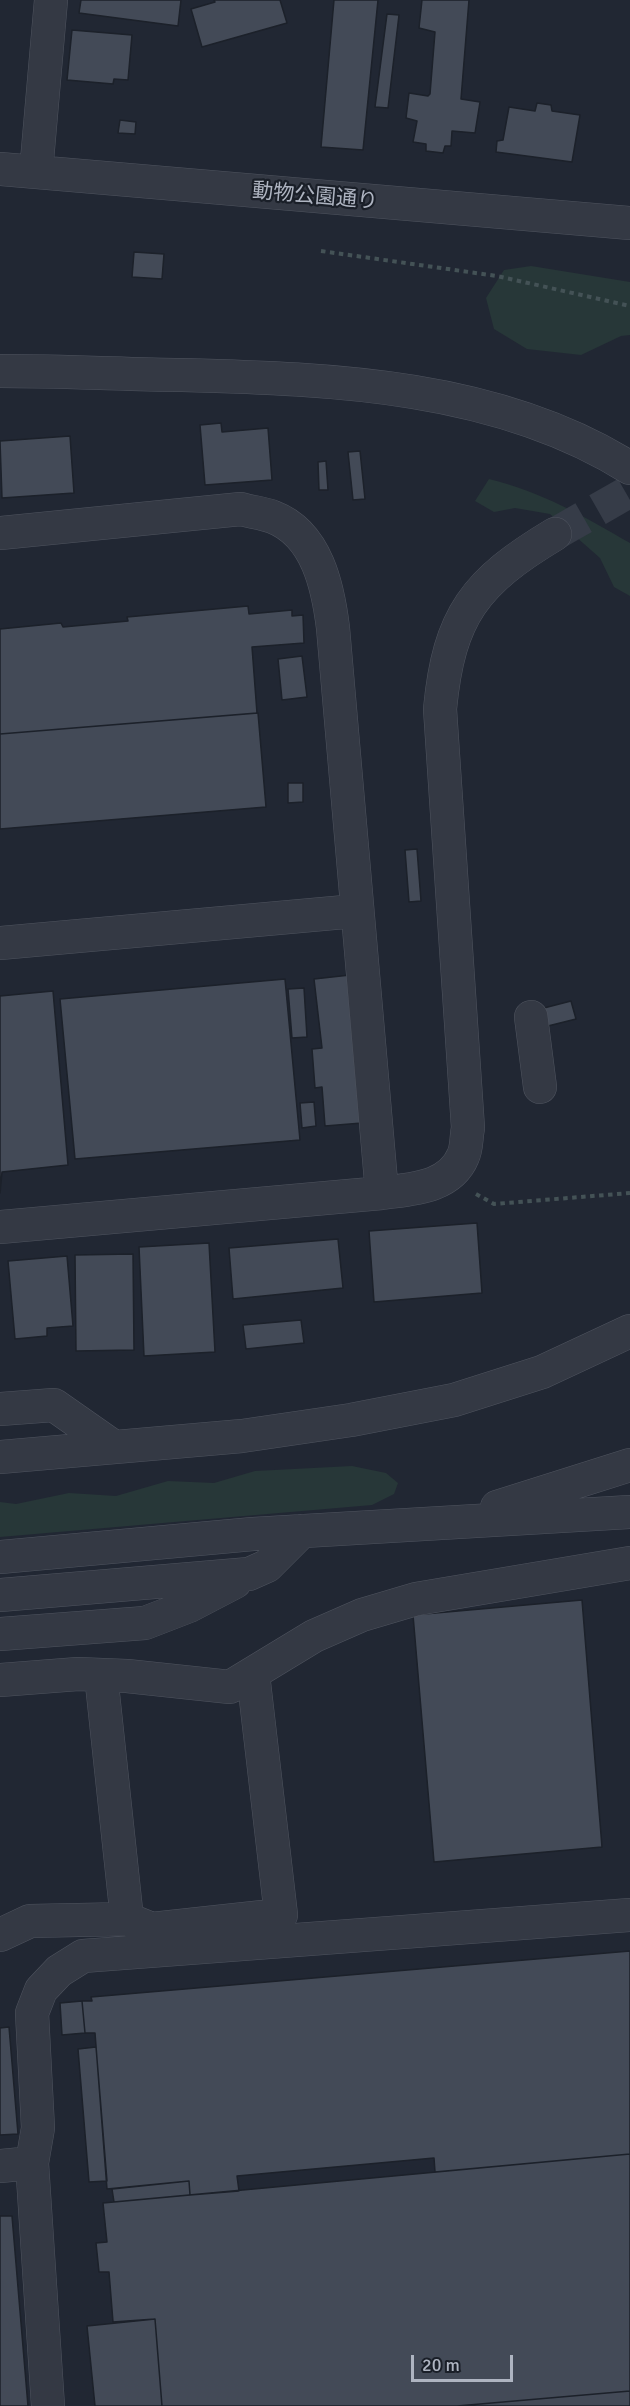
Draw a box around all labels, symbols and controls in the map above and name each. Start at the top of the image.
street label: 動物公園通り [251,179,379,215]
scale bar [414,2343,516,2381]
text: 20 m [422,2354,460,2376]

